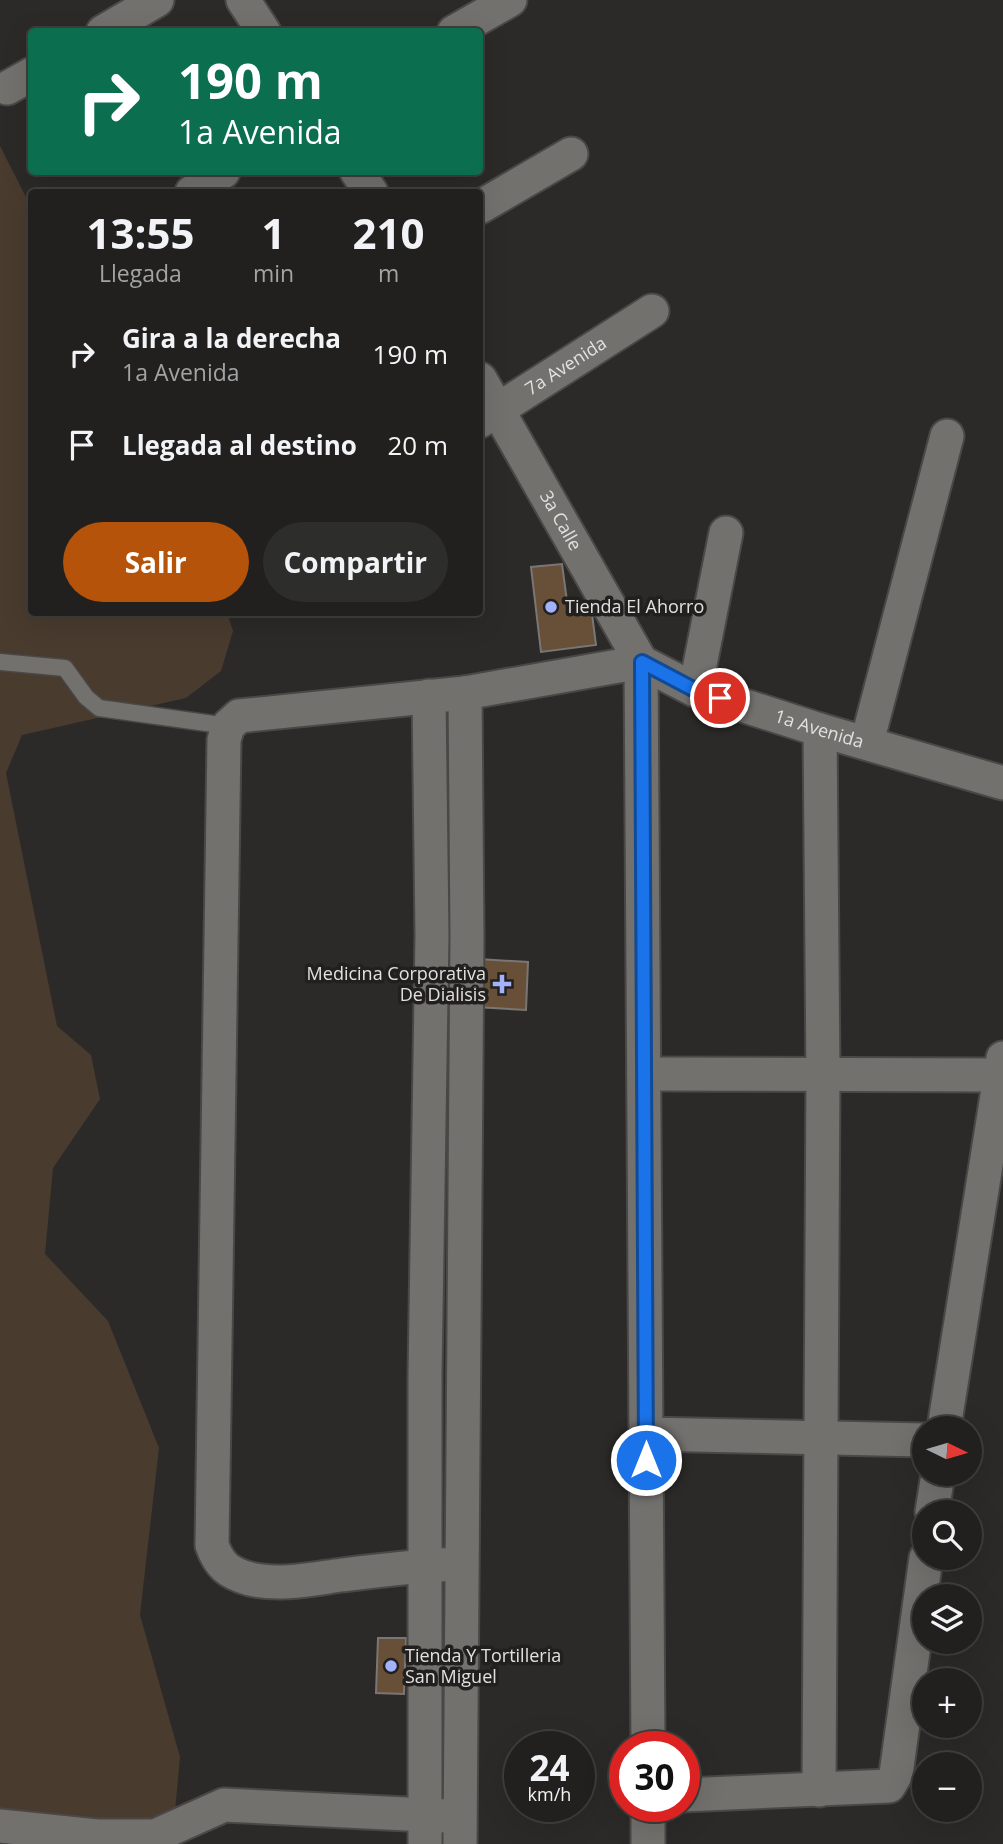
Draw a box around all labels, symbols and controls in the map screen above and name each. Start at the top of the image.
text: 190 m [178,47,323,113]
icon: right [63,56,154,147]
text: 1a Avenida [178,110,342,153]
text: 13:55 [86,204,194,261]
text: 1 [261,204,286,261]
text: 210 [353,204,425,261]
text: Llegada [99,257,182,289]
text: min [253,257,294,289]
text: m [378,257,399,289]
text: Gira a la derecha [122,320,341,356]
street label: 7a Avenida [520,330,611,400]
icon: right [63,335,101,373]
text: 190 m [373,336,448,372]
text: 1a Avenida [122,356,240,388]
icon: arrive [63,426,101,464]
text: Llegada al destino [122,427,357,463]
text: 20 m [387,427,448,463]
street label: 3a Calle [535,486,588,555]
button: Salir [63,522,249,602]
button: Compartir [263,522,448,602]
place label: Tienda El Ahorro [565,594,704,618]
marker: Tienda El Ahorro [543,599,559,615]
pin [690,668,750,728]
icon: arrive [701,679,739,717]
street label: 1a Avenida [772,703,867,753]
place label: Medicina Corporativa De Dialisis [307,961,486,1006]
marker: Medicina Corporativa De Dialisis [492,974,512,994]
north arrow [912,1416,982,1486]
map controls [912,1416,982,1822]
position arrow [609,1423,683,1497]
button: search [912,1500,982,1570]
button: layers [912,1584,982,1654]
place label: Tienda Y Tortilleria San Miguel [405,1643,561,1688]
marker: Tienda Y Tortilleria San Miguel [383,1658,399,1674]
button: + [912,1668,982,1738]
speed limit sign: 30 [609,1731,700,1822]
text: 24 [529,1744,570,1791]
button: − [912,1752,982,1822]
text: km/h [528,1782,571,1806]

